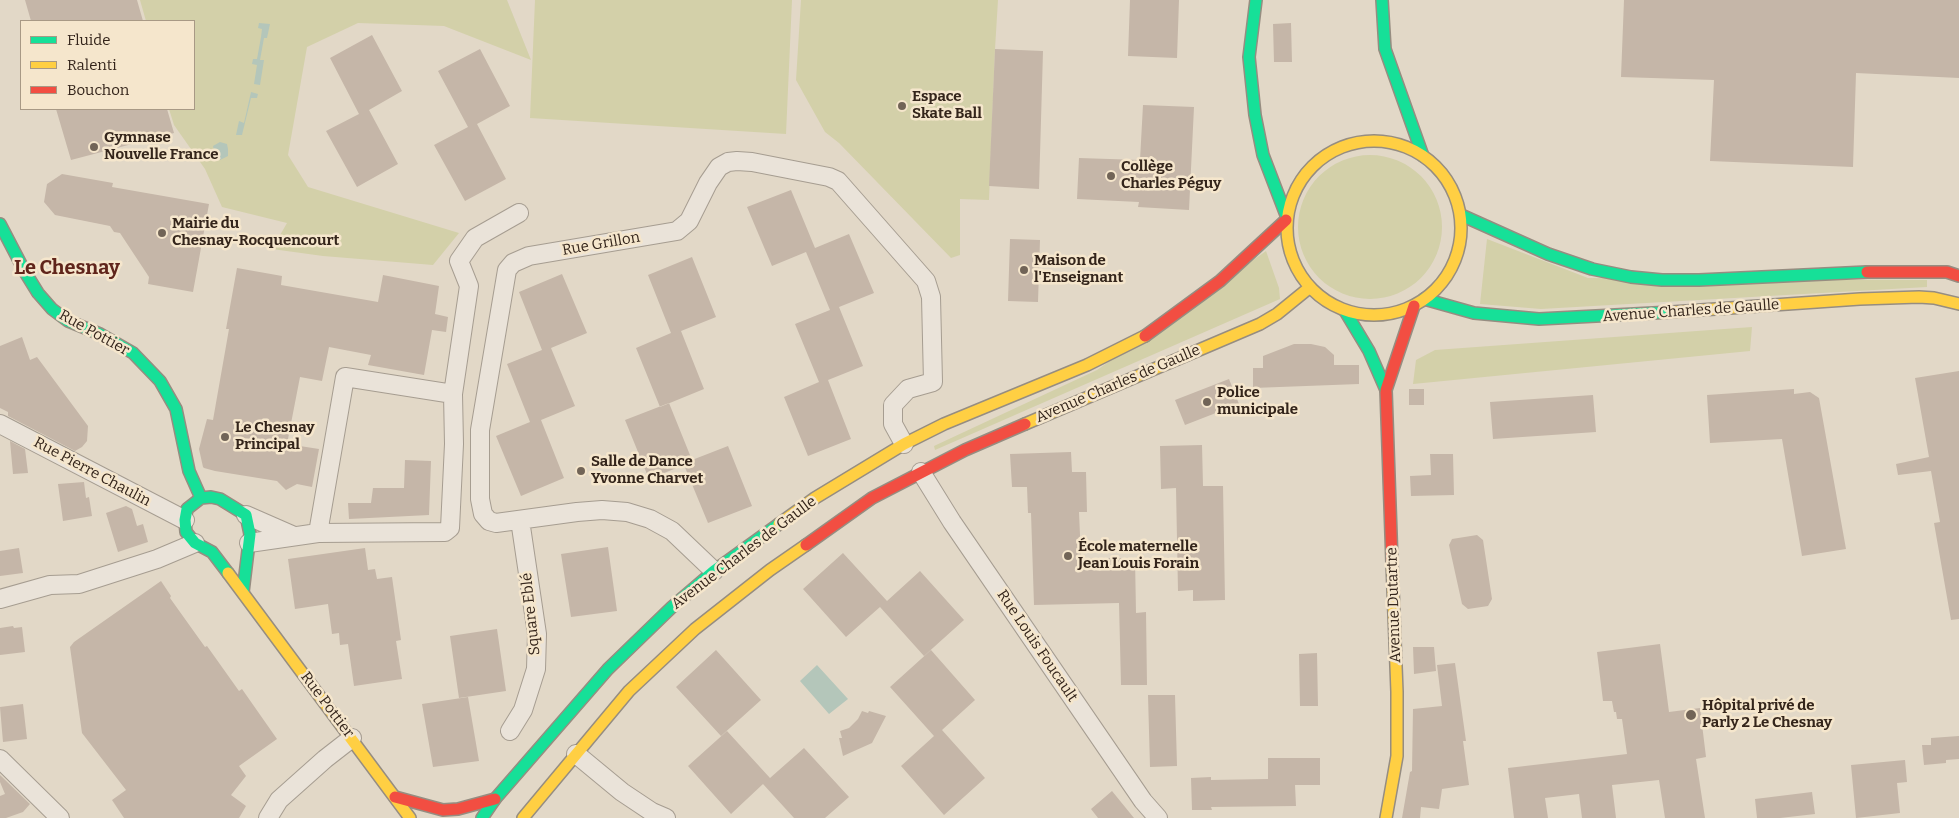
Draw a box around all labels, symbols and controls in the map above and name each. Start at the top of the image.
legend [20,20,195,110]
text: Fluide [67,31,110,49]
text: Ralenti [67,56,117,74]
text: Bouchon [67,81,129,99]
place label: Espace Skate Ball [912,88,982,123]
marker: Espace Skate Ball [896,100,908,112]
place label: Gymnase Nouvelle France [104,129,218,164]
marker: Gymnase Nouvelle France [88,141,100,153]
place label: Collège Charles Péguy [1121,158,1221,193]
marker: Collège Charles Péguy [1105,170,1117,182]
place label: Mairie du Chesnay-Rocquencourt [172,215,339,250]
marker: Mairie du Chesnay-Rocquencourt [156,227,168,239]
street label: Rue Grillon [561,228,641,260]
place label: Maison de l'Enseignant [1034,252,1123,287]
district label: Le Chesnay [14,256,120,280]
marker: Maison de l'Enseignant [1018,264,1030,276]
street label: Avenue Charles de Gaulle [1602,296,1780,326]
street label: Rue Pottier [56,306,132,360]
street label: Avenue Charles de Gaulle [1033,341,1203,427]
place label: Police municipale [1217,384,1298,419]
marker: Police municipale [1201,396,1213,408]
place label: Le Chesnay Principal [235,419,314,454]
marker: Le Chesnay Principal [219,431,231,443]
street label: Rue Pierre Chaulin [30,434,154,510]
place label: Salle de Dance Yvonne Charvet [591,453,703,488]
marker: Salle de Dance Yvonne Charvet [575,465,587,477]
street label: Avenue Charles de Gaulle [668,493,820,613]
place label: École maternelle Jean Louis Forain [1078,538,1199,573]
street label: Avenue Dutartre [1383,547,1405,663]
marker: École maternelle Jean Louis Forain [1062,550,1074,562]
street label: Square Eblé [518,572,544,656]
street label: Rue Louis Foucault [993,587,1081,705]
street label: Rue Pottier [296,669,358,741]
place label: Hôpital privé de Parly 2 Le Chesnay [1702,697,1832,732]
marker: Hôpital privé de Parly 2 Le Chesnay [1684,708,1698,722]

